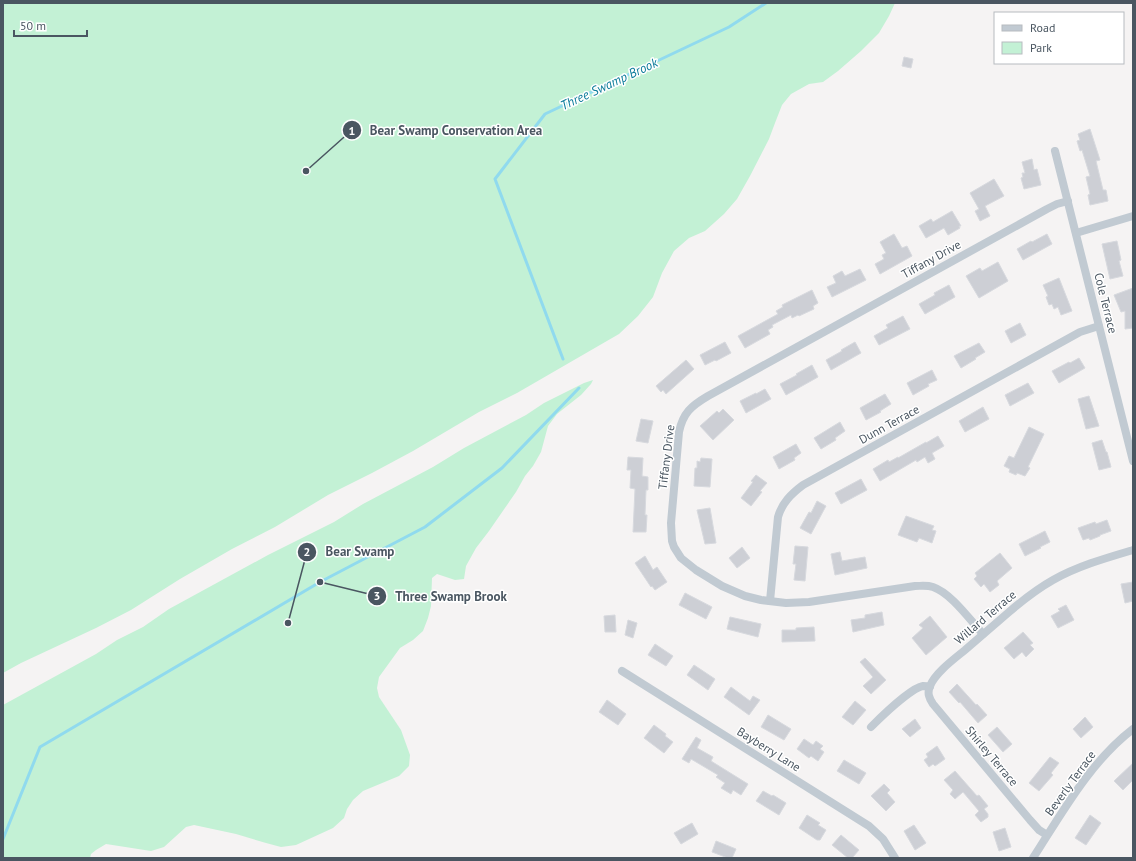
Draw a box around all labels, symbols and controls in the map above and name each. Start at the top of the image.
scale bar [14,12,87,38]
legend [994,12,1124,64]
text: 50 m [20,18,46,33]
text: Road [1030,20,1055,35]
text: Park [1030,40,1052,55]
water label: Three Swamp Brook [558,54,661,114]
callout: Bear Swamp Conservation Area [342,118,551,143]
text: Bear Swamp Conservation Area [370,122,542,139]
text: 1 [349,123,355,138]
street label: Tiffany Drive [899,237,963,281]
street label: Cole Terrace [1091,271,1121,335]
street label: Dunn Terrace [856,401,922,447]
street label: Tiffany Drive [655,424,677,490]
callout: Bear Swamp [297,539,402,564]
text: Bear Swamp [326,543,394,560]
text: 2 [304,544,310,559]
callout: Three Swamp Brook [367,584,514,609]
street label: Willard Terrace [951,587,1019,647]
text: 3 [374,588,380,603]
text: Three Swamp Brook [395,588,507,605]
street label: Shirley Terrace [962,723,1022,789]
street label: Bayberry Lane [734,724,804,774]
street label: Beverly Terrace [1041,748,1099,818]

